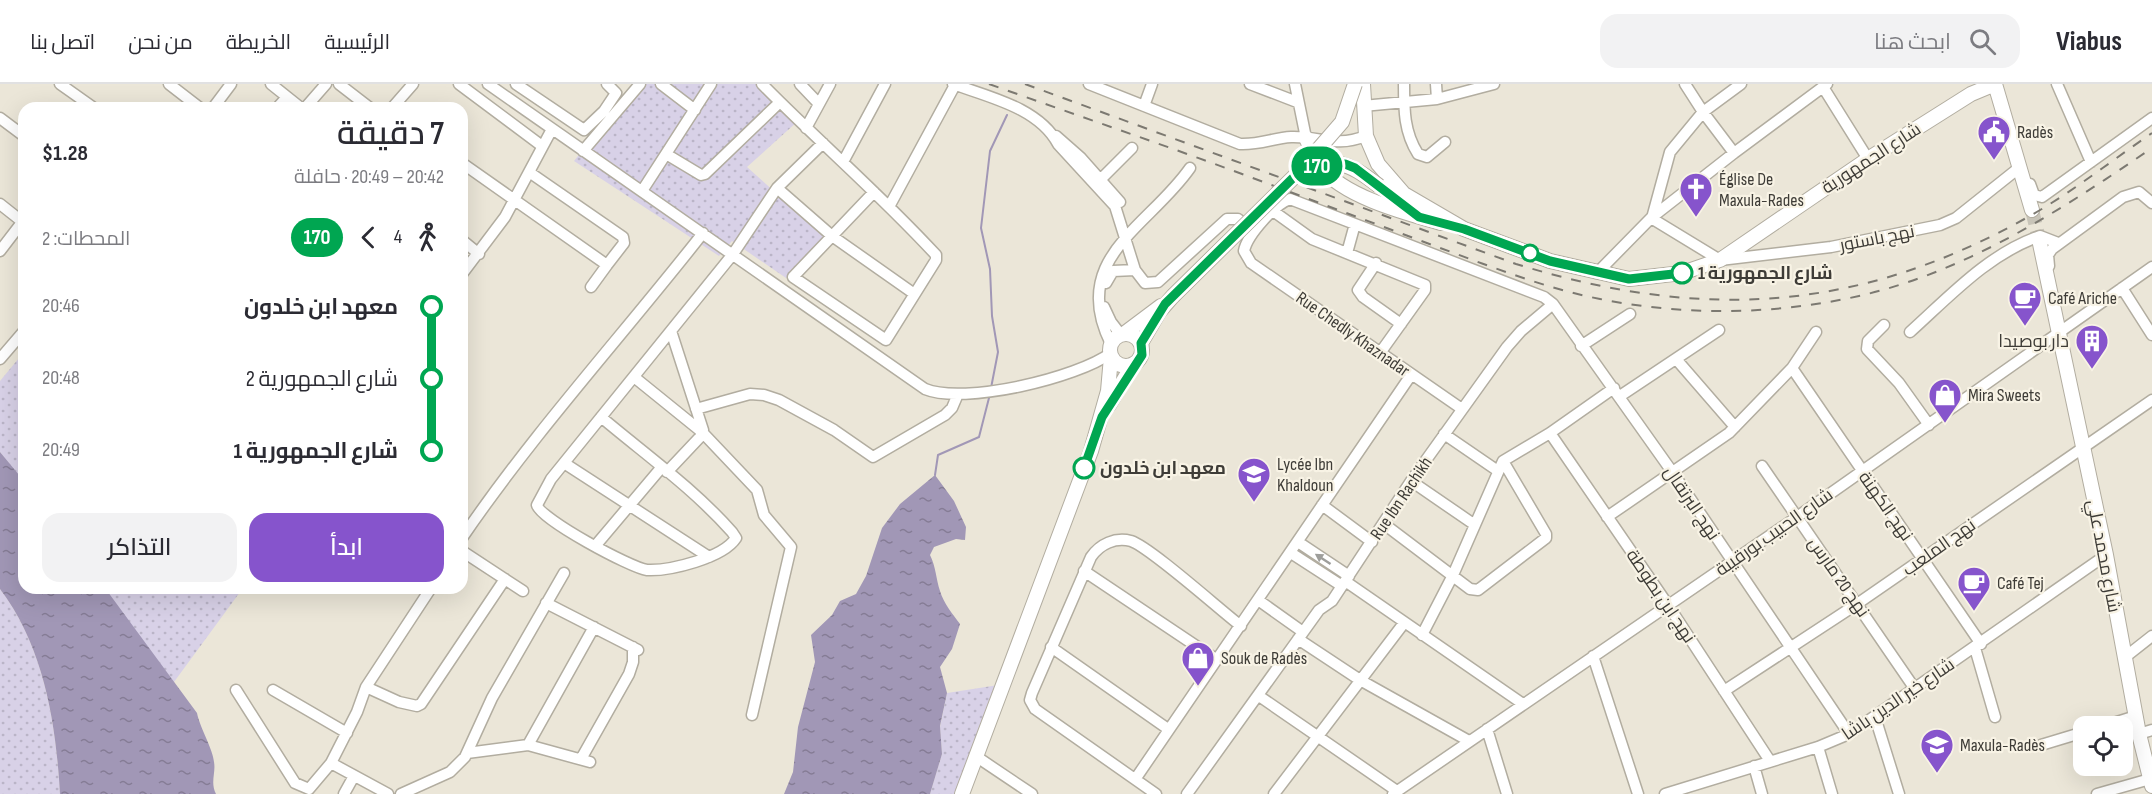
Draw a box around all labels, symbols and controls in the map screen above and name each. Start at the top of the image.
search box [1600,14,2020,68]
icon: search [1966,25,1999,58]
text: Viabus [2056,25,2122,58]
text: ابحث هنا [1874,29,1951,56]
text: اتصل بنا [30,30,95,55]
text: من نحن [128,30,193,55]
text: الخريطة [226,30,291,55]
text: الرئيسية [324,30,390,55]
text: 7 دقيقة [337,114,444,154]
public building icon: Radès [1976,114,2012,161]
street label: شارع الجمهورية [1818,119,1925,199]
place label: Radès [2017,122,2053,143]
text: $1.28 [42,140,88,167]
line badge: 170 [1282,146,1352,185]
text: 170 [1303,154,1331,179]
text: 20:42 – 20:49 · حافلة [294,165,444,189]
place label: Église De Maxula-Rades [1719,169,1804,211]
church icon: Église De Maxula-Rades [1678,171,1714,218]
icon: back [352,221,385,254]
icon: walk [411,221,444,254]
street label: نهج باستور [1837,221,1917,257]
text: 170 [303,225,331,250]
text: 4 [394,225,402,249]
text: المحطات: 2 [42,227,130,251]
unlabelled marker [1521,244,1539,262]
marker: شارع الجمهورية 1 [1671,262,1693,284]
place label: شارع الجمهورية 1 [1698,263,1833,285]
cafe icon: Café Ariche [2007,280,2043,327]
street label: Rue Chedly Khaznadar [1292,287,1414,381]
place label: Café Ariche [2048,288,2117,309]
text: 20:46 [42,294,80,318]
text: معهد ابن خلدون [244,294,398,321]
building icon: دار بوصيدا [2074,323,2110,370]
place label: دار بوصيدا [1998,331,2069,352]
text: 20:48 [42,366,80,390]
text: شارع الجمهورية 2 [246,366,398,393]
shop icon: Mira Sweets [1927,377,1963,424]
place label: Mira Sweets [1968,385,2041,406]
text: 20:49 [42,438,80,462]
text: شارع الجمهورية 1 [234,438,398,465]
street label: Rue Ibn Rachikh [1366,453,1437,544]
place label: Lycée Ibn Khaldoun [1277,454,1333,496]
school or university icon: Lycée Ibn Khaldoun [1236,456,1272,503]
marker: معهد ابن خلدون [1073,457,1095,479]
place label: معهد ابن خلدون [1100,458,1226,479]
street label: نهج البرتقال [1658,462,1724,545]
street label: نهج الكهنة [1853,467,1917,546]
street label: شارع الحبيب بورقيبة [1712,484,1838,582]
street label: شارع محمد علي [2079,498,2125,615]
button: التذاكر [42,513,237,582]
button: ابدأ [249,513,444,582]
street label: نهج الملعب [1899,515,1980,581]
street label: نهج 20 مارس [1803,533,1874,622]
street label: نهج ابن بطوطة [1621,545,1700,648]
one-way arrow [1316,553,1332,565]
cafe icon: Café Tej [1956,565,1992,612]
place label: Café Tej [1997,573,2044,594]
shop icon: Souk de Radès [1180,640,1216,687]
place label: Souk de Radès [1221,648,1307,669]
street label: شارع خير الدين باشا [1838,654,1959,746]
map controls [2073,716,2133,776]
button: locate [2073,716,2133,776]
school or university icon: Maxula-Radès [1919,727,1955,774]
place label: Maxula-Radès [1960,735,2045,756]

